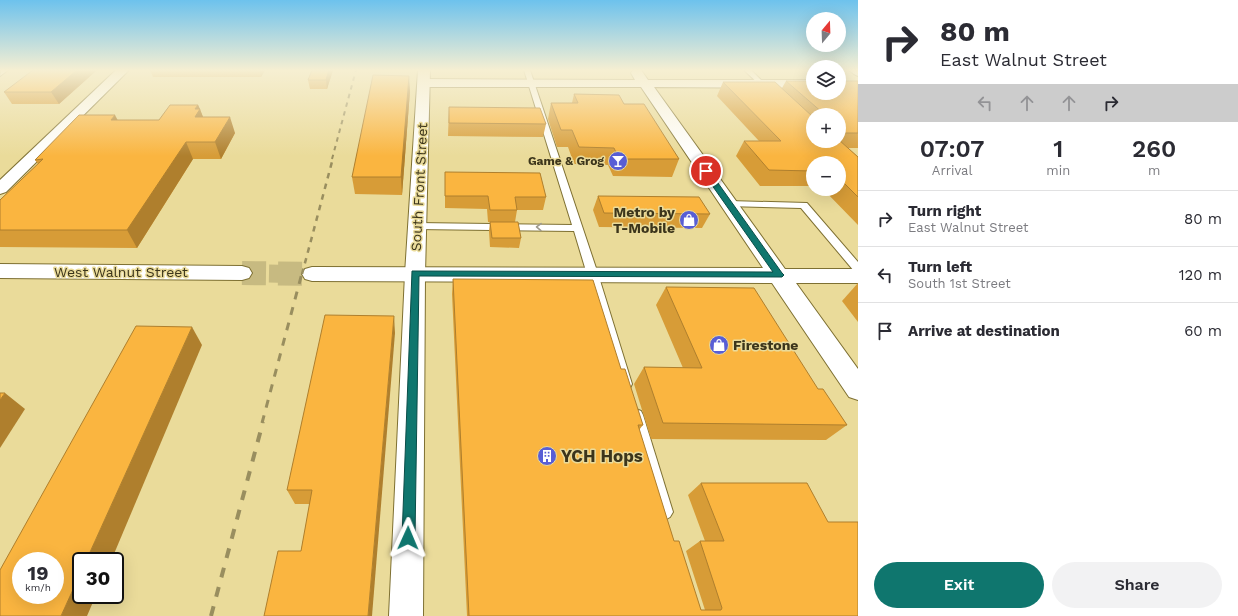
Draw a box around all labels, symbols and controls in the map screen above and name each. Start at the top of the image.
north arrow [806,12,846,52]
map controls [806,12,846,196]
text: 80 m [940,15,1010,48]
icon: right [874,16,926,68]
text: East Walnut Street [940,49,1107,70]
button: layers [806,60,846,100]
icon: left [974,92,996,114]
icon: ahead [1016,92,1038,114]
icon: ahead [1058,92,1080,114]
icon: right [1100,92,1122,114]
button: + [806,108,846,148]
street label: South Front Street [408,122,430,252]
text: 07:07 [920,135,984,163]
text: 1 [1053,135,1063,163]
text: 260 [1132,135,1176,163]
bar icon: Game & Grog [607,150,629,172]
place label: Game & Grog [528,154,604,168]
pin [689,154,723,188]
button: − [806,156,846,196]
icon: arrive [695,160,717,182]
text: Arrival [932,163,972,178]
text: min [1046,163,1070,178]
text: m [1148,163,1160,178]
text: Turn right [908,202,981,220]
place label: Metro by T-Mobile [613,204,675,236]
icon: right [874,208,896,230]
shop icon: Metro by T-Mobile [678,209,700,231]
text: 80 m [1184,210,1222,228]
text: East Walnut Street [908,220,1028,235]
one-way arrow [536,223,542,231]
text: Turn left [908,258,972,276]
street label: West Walnut Street [54,264,188,280]
icon: left [874,264,896,286]
text: 120 m [1179,266,1222,284]
text: South 1st Street [908,276,1011,291]
icon: arrive [874,320,896,342]
text: Arrive at destination [908,322,1060,340]
text: 60 m [1184,322,1222,340]
shop icon: Firestone [708,334,730,356]
place label: Firestone [733,337,798,353]
building icon: YCH Hops [536,445,558,467]
place label: YCH Hops [561,446,643,466]
position arrow [387,517,429,559]
speed limit sign: 30 [72,552,124,604]
text: 19 [28,561,48,585]
button: Exit [874,562,1044,608]
button: Share [1052,562,1222,608]
text: km/h [25,582,51,593]

